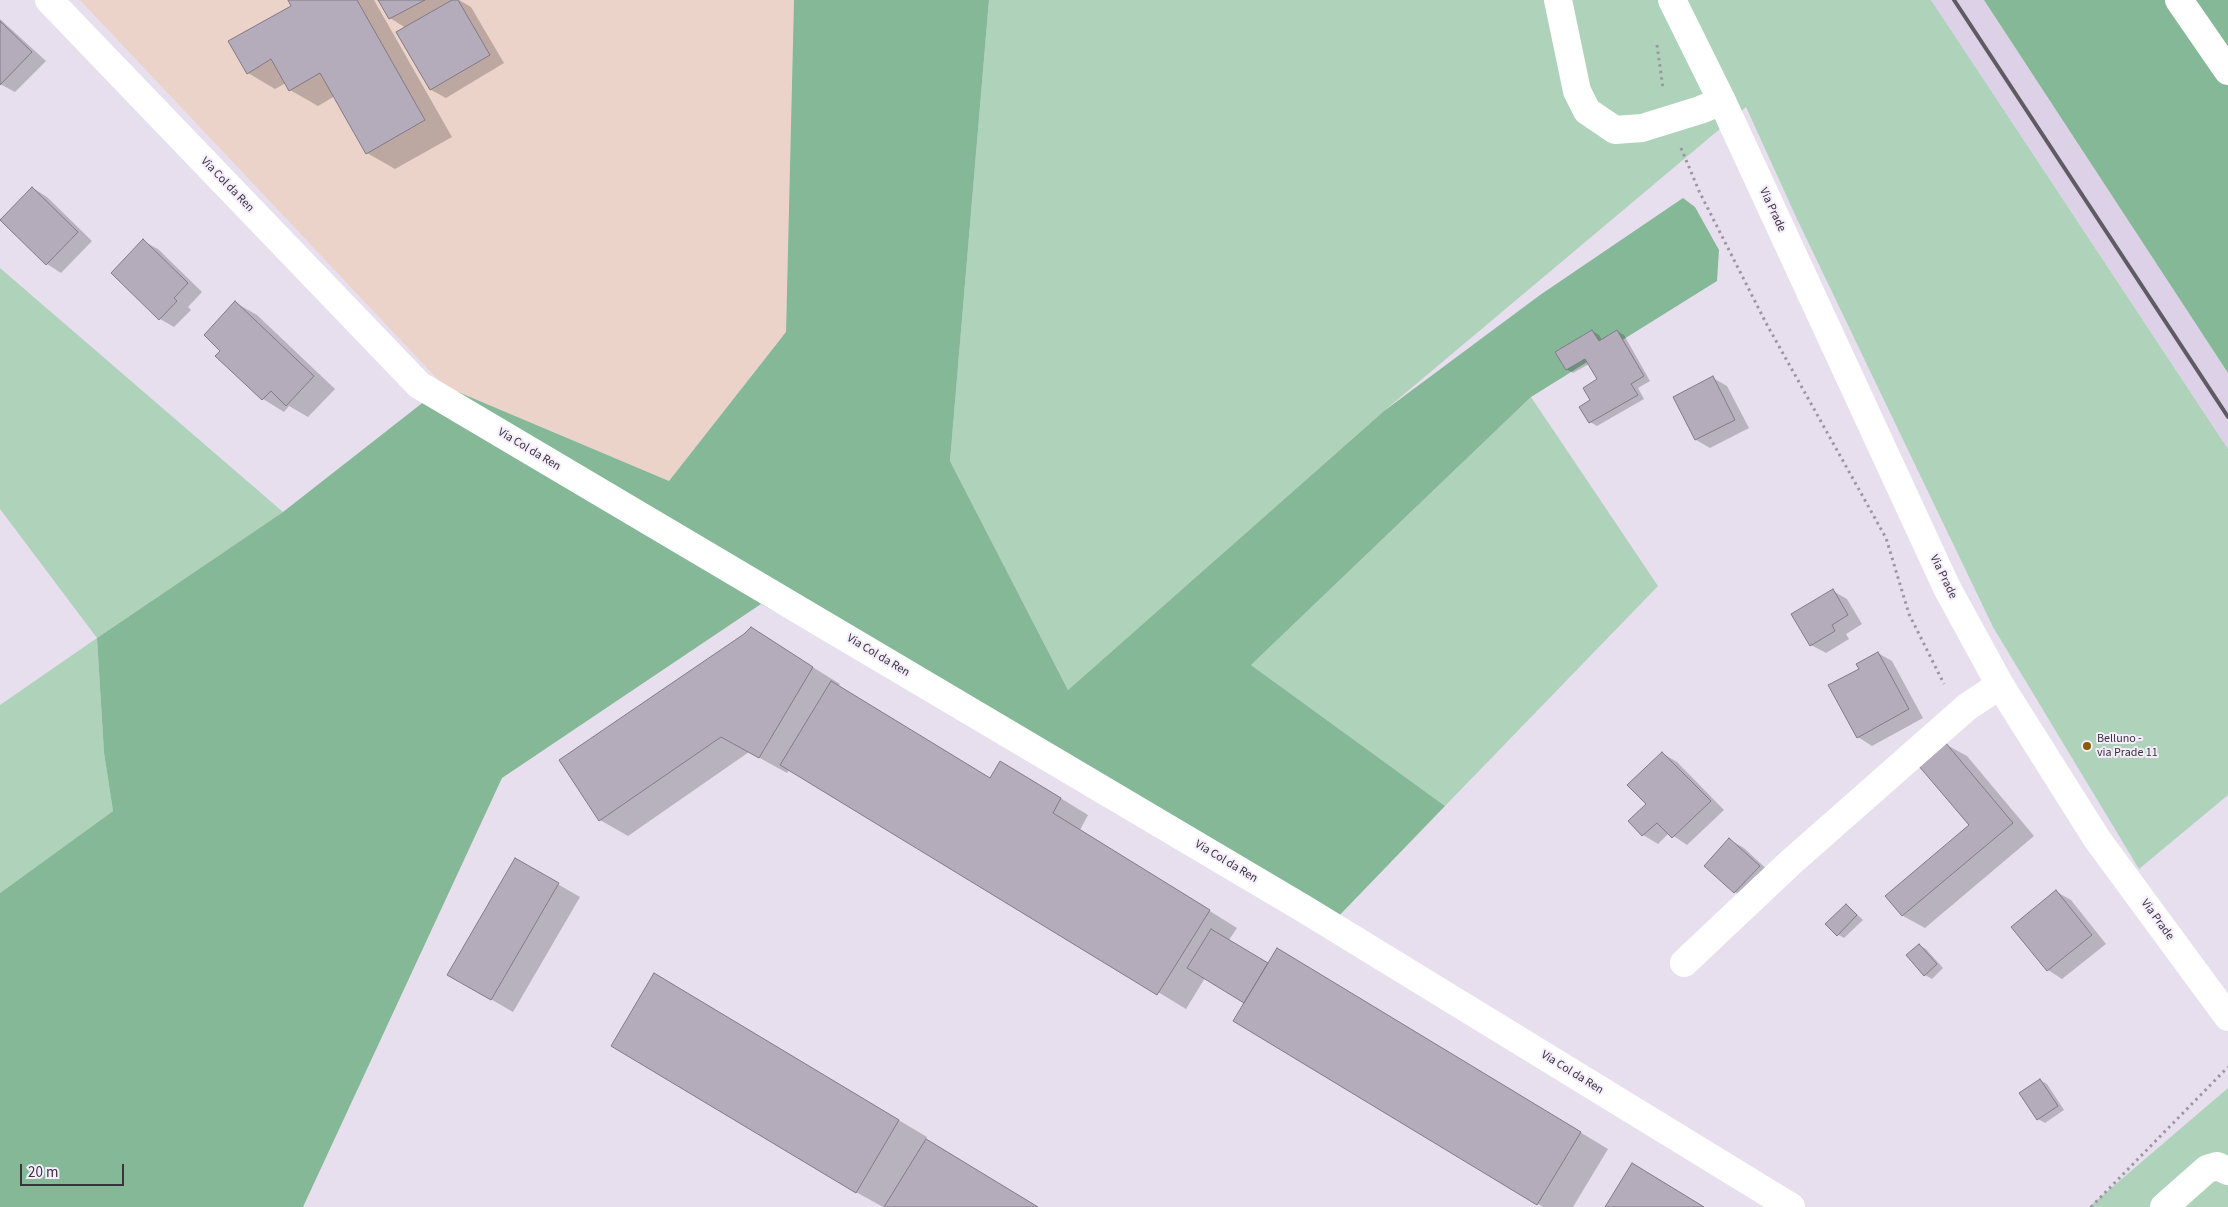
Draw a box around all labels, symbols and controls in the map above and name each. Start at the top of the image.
street label: Via Col da Ren [197,155,257,215]
street label: Via Prade [1756,186,1788,234]
street label: Via Col da Ren [495,426,563,474]
street label: Via Prade [1926,553,1960,601]
street label: Via Col da Ren [844,632,912,680]
place label: Belluno - via Prade 11 [2097,732,2158,760]
marker: Belluno - via Prade 11 [2081,740,2093,752]
street label: Via Col da Ren [1192,838,1260,886]
street label: Via Prade [2137,897,2177,943]
street label: Via Col da Ren [1538,1048,1606,1098]
scale bar [22,1154,126,1186]
text: 20 m [28,1162,58,1183]

